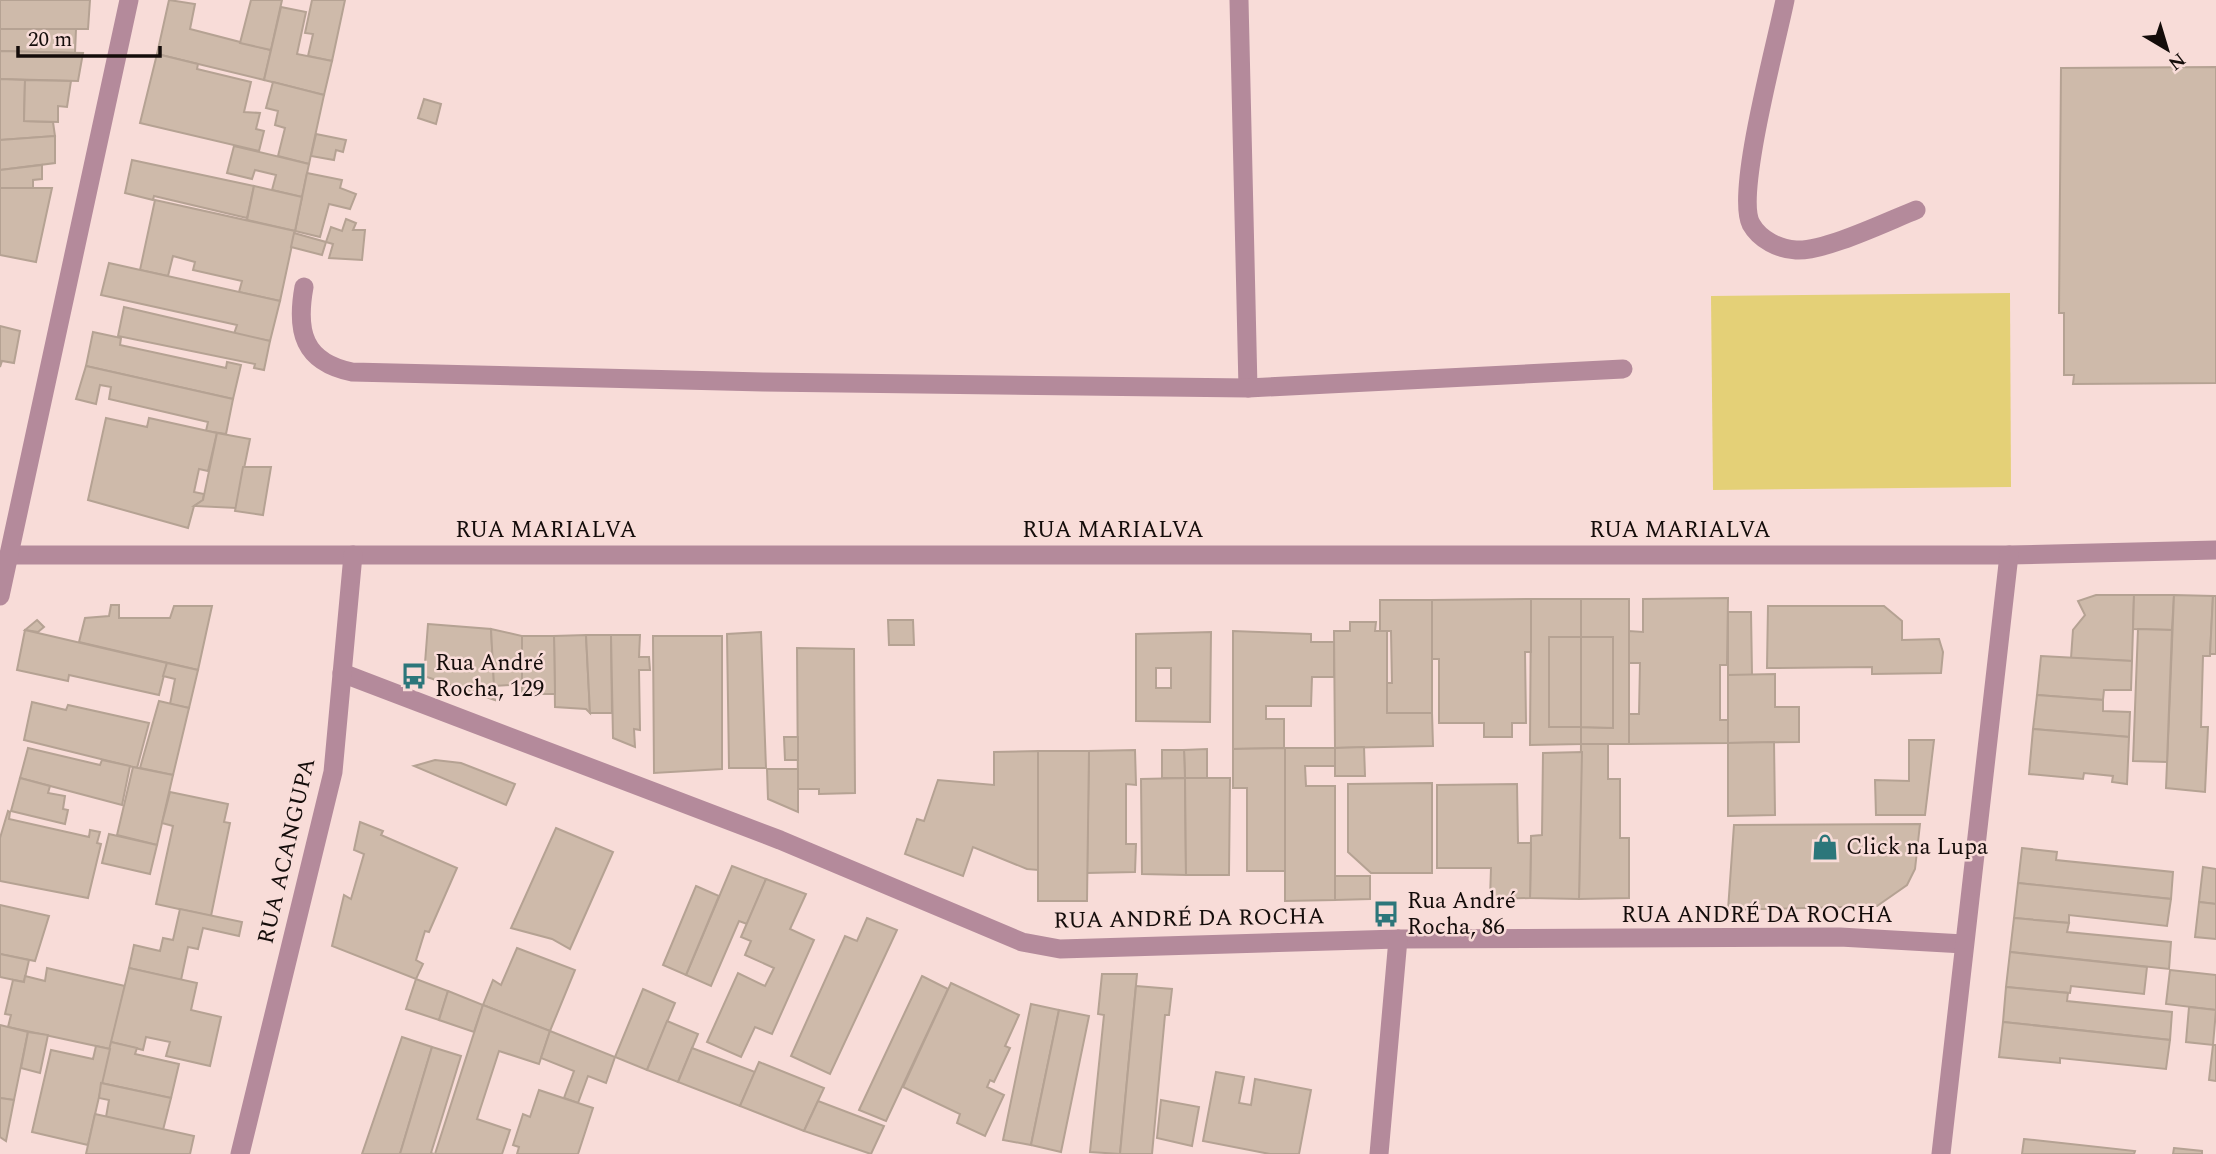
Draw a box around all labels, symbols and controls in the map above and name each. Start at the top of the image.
scale bar [18,14,159,58]
north arrow [2132,14,2202,84]
text: 20 m [28,24,72,56]
text: N [2162,45,2192,77]
street label: RUA MARIALVA [455,513,637,548]
street label: RUA MARIALVA [1022,513,1204,548]
street label: RUA MARIALVA [1589,513,1771,548]
place label: Rua André Rocha, 129 [435,646,544,707]
bus stop icon: Rua André Rocha, 129 [399,661,429,691]
street label: RUA ACANGUPA [249,755,325,947]
place label: Click na Lupa [1846,830,1988,865]
shop icon: Click na Lupa [1810,832,1840,862]
place label: Rua André Rocha, 86 [1407,884,1516,945]
street label: RUA ANDRÉ DA ROCHA [1621,898,1893,933]
street label: RUA ANDRÉ DA ROCHA [1053,899,1325,939]
bus stop icon: Rua André Rocha, 86 [1371,899,1401,929]

